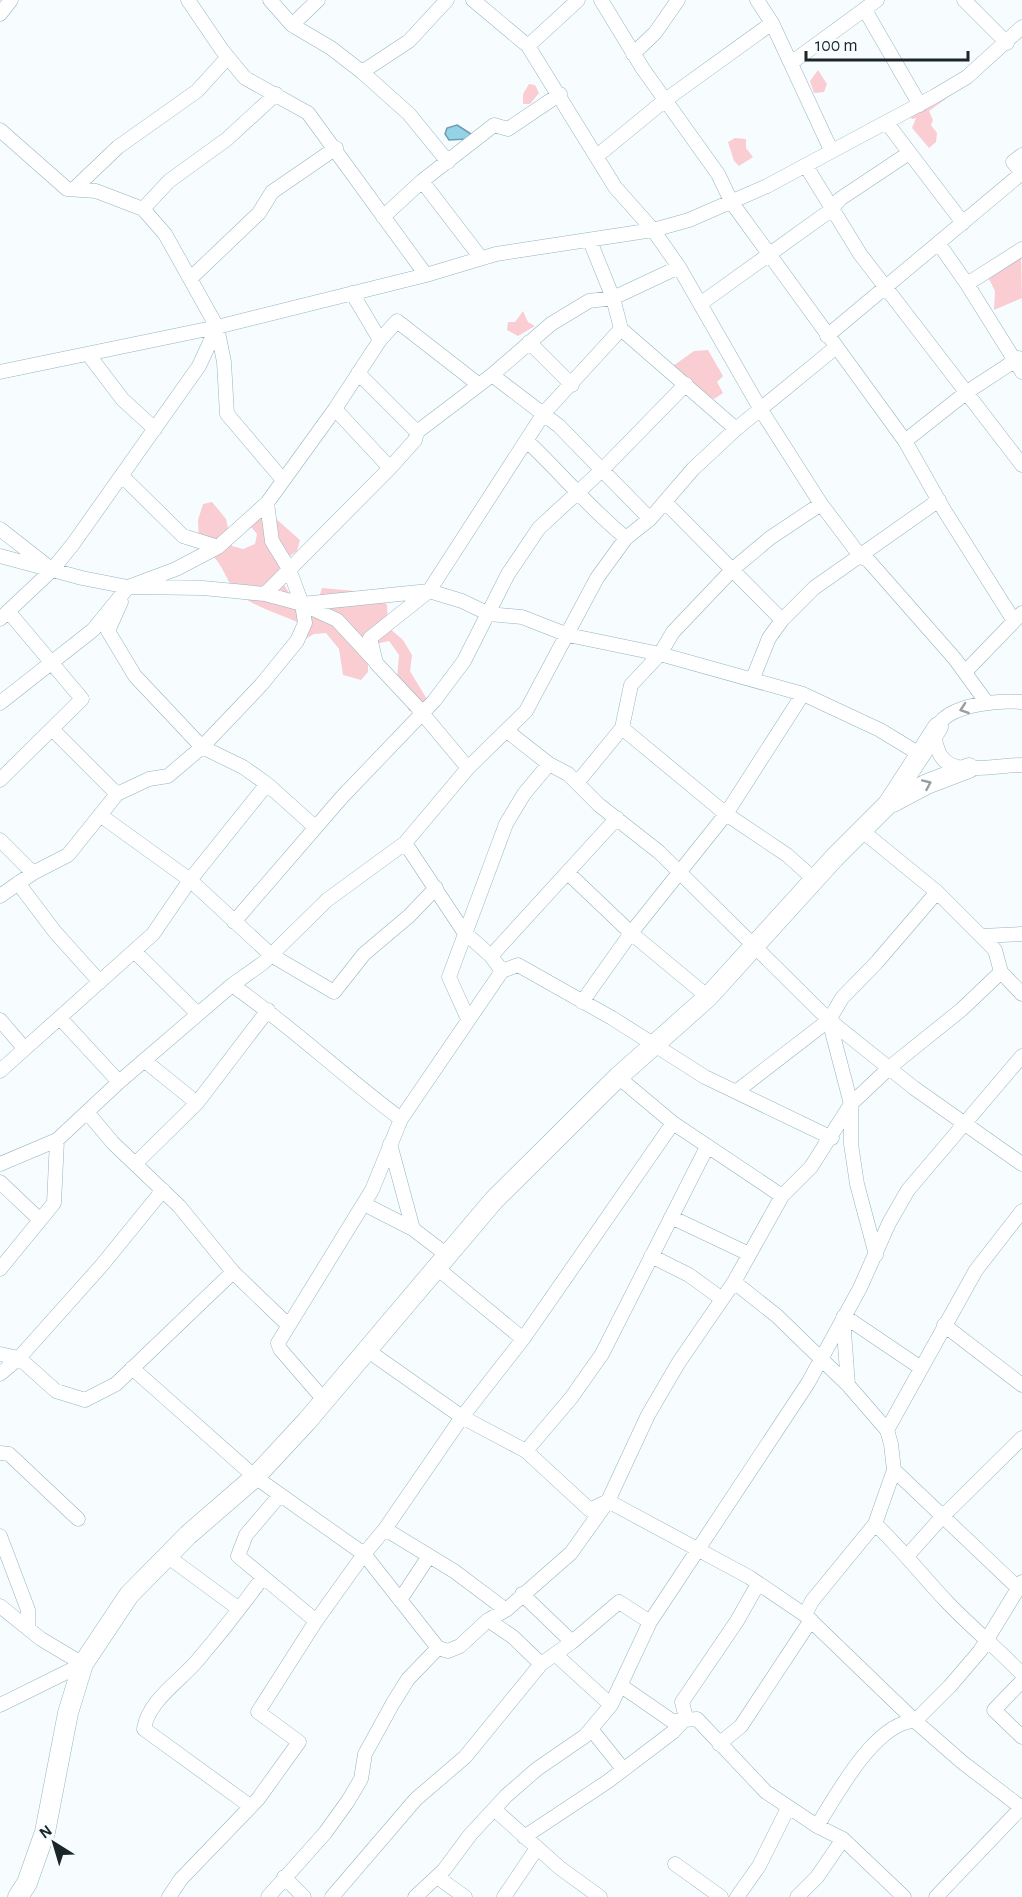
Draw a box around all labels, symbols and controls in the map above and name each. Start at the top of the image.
scale bar [806,24,968,62]
text: 100 m [815,37,858,55]
one-way arrow [960,701,970,714]
one-way arrow [921,780,932,792]
north arrow [24,1813,84,1873]
text: N [36,1822,55,1842]

